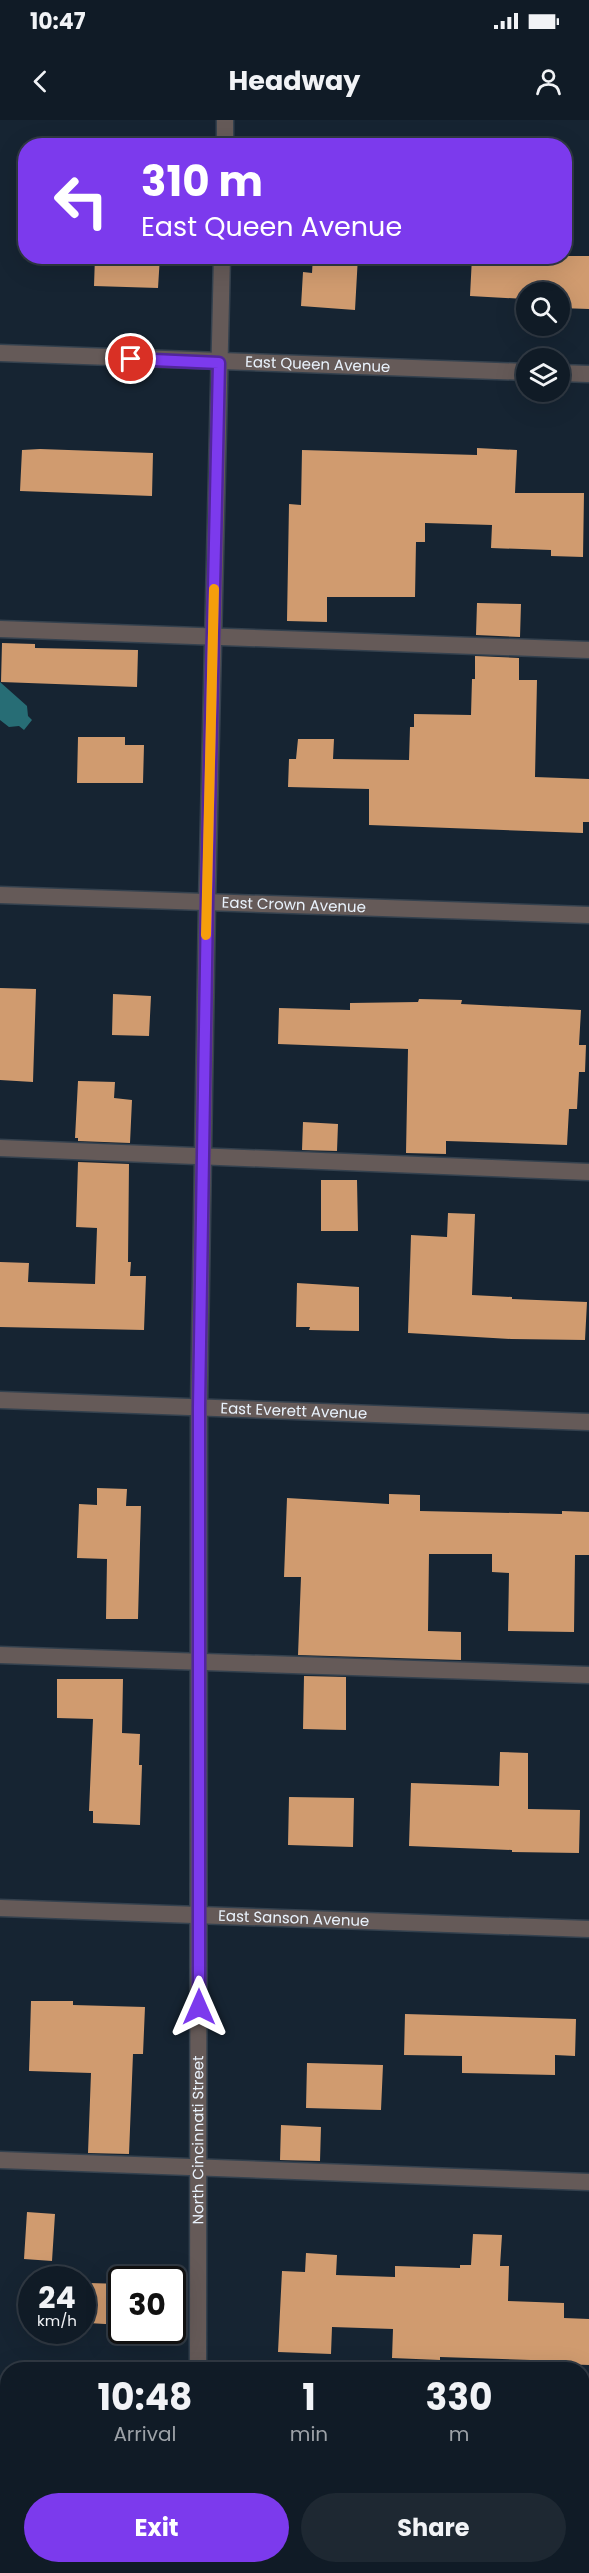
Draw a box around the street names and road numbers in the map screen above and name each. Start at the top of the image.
street label: East Queen Avenue [245,351,391,377]
street label: East Crown Avenue [221,892,366,917]
street label: East Everett Avenue [220,1397,368,1424]
street label: East Sanson Avenue [218,1905,370,1931]
street label: North Cincinnati Street [187,2055,208,2225]

